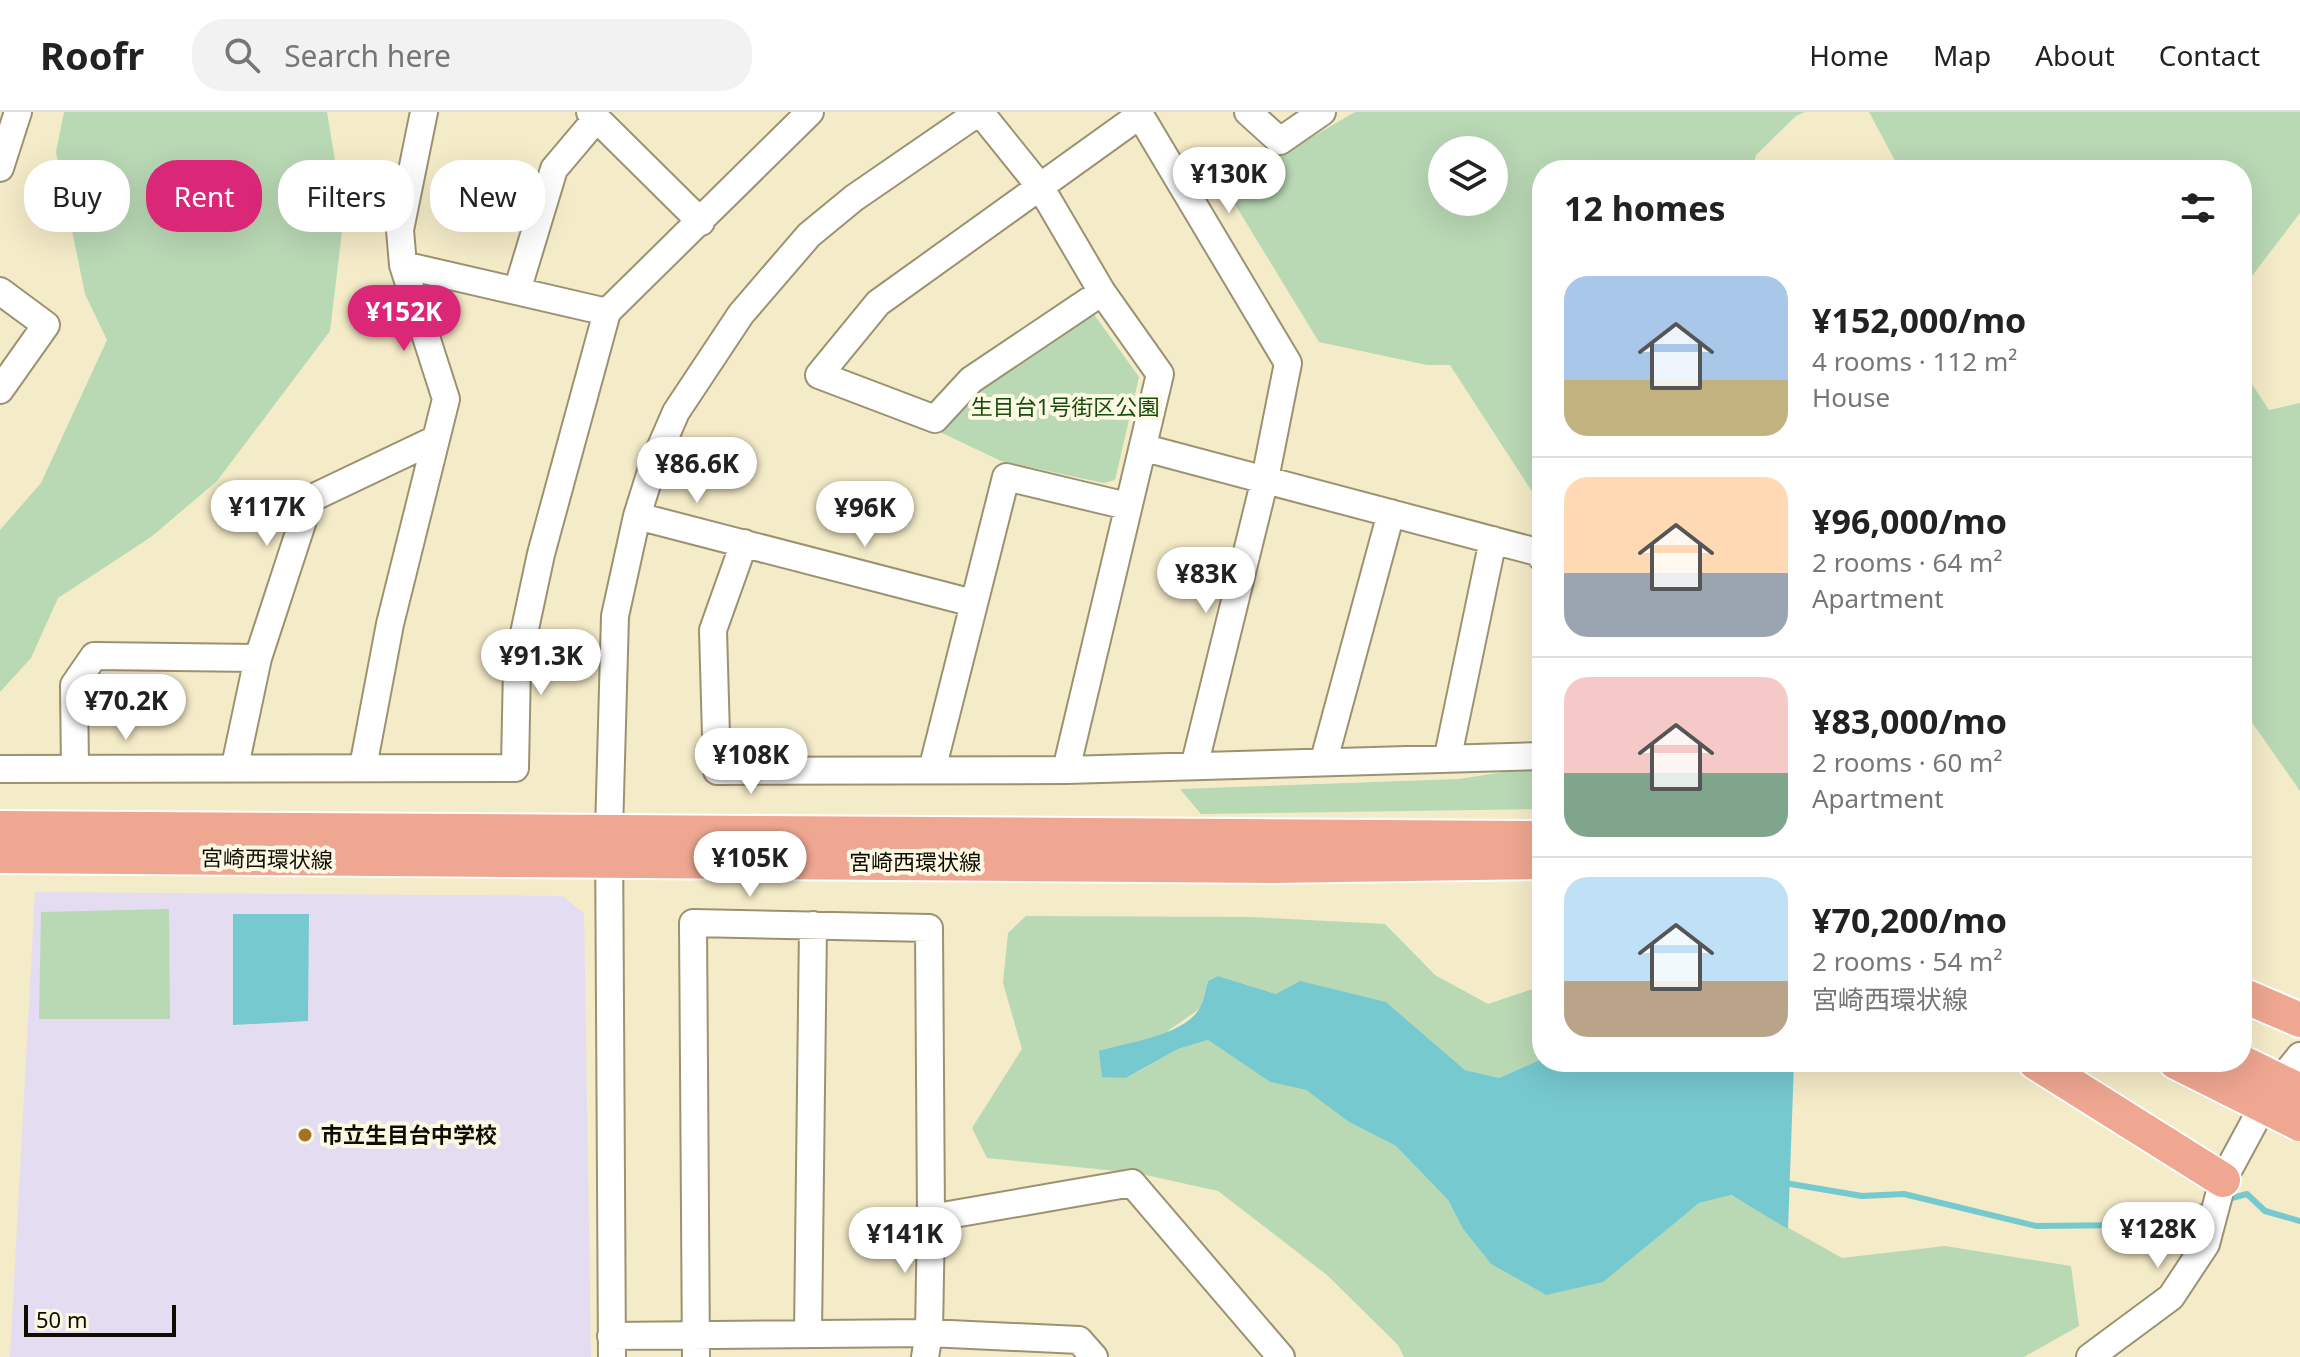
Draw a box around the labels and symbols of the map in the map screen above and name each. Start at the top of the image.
pin: ¥130K [1173,147,1285,215]
pin: ¥152K [348,285,460,353]
park label: 生目台1号街区公園 [971,391,1159,421]
pin: ¥86.6K [632,437,762,505]
pin: ¥117K [211,480,323,548]
pin: ¥96K [818,481,912,549]
pin: ¥83K [1159,547,1253,615]
pin: ¥91.3K [476,629,606,697]
pin: ¥70.2K [61,674,191,742]
pin: ¥108K [695,728,807,796]
pin: ¥105K [694,831,806,899]
street label: 宮崎西環状線 [201,842,333,874]
street label: 宮崎西環状線 [849,846,981,876]
place label: 市立生目台中学校 [321,1119,497,1149]
marker: 市立生目台中学校 [296,1126,314,1144]
pin: ¥128K [2102,1202,2214,1270]
pin: ¥141K [849,1207,961,1275]
scale bar [24,1301,176,1337]

